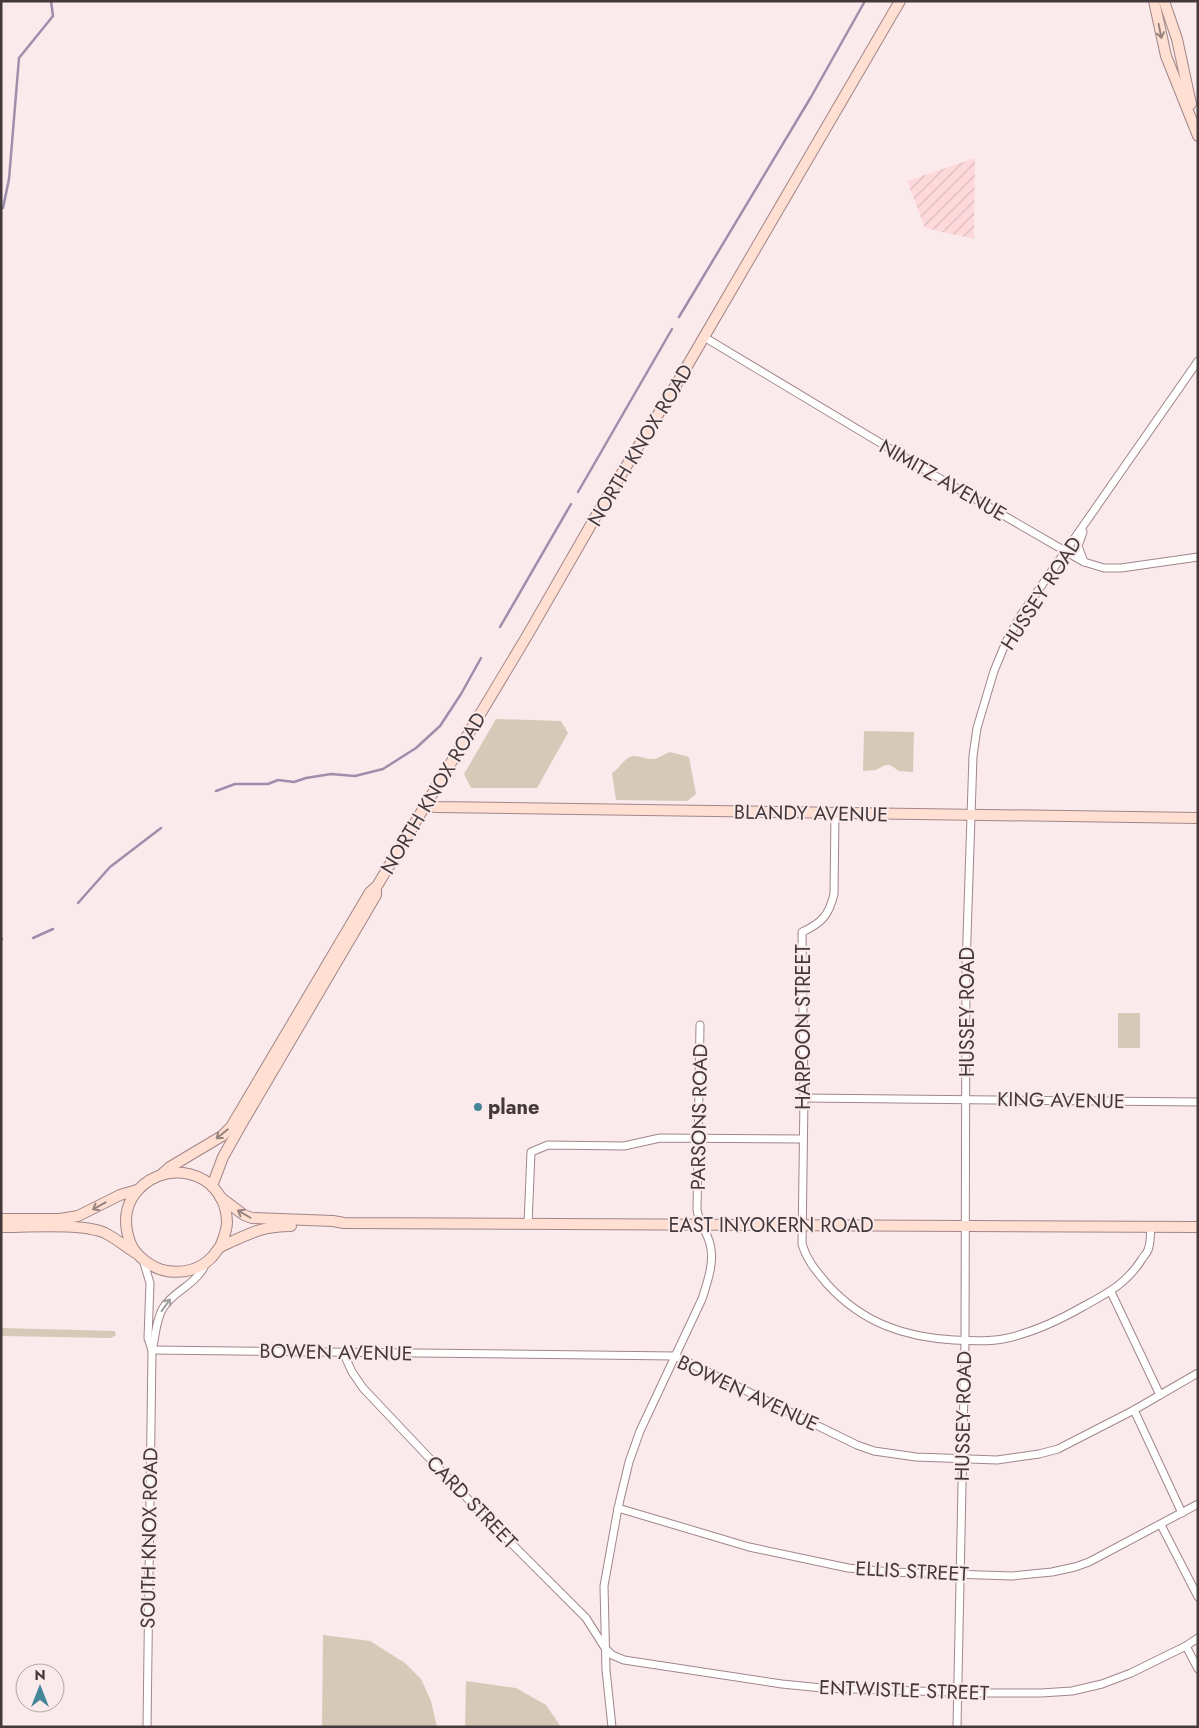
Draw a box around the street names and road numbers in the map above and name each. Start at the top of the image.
street label: NORTH KNOX ROAD [581,359,700,532]
street label: NIMITZ AVENUE [874,432,1012,529]
street label: HUSSEY ROAD [994,531,1089,656]
street label: NORTH KNOX ROAD [374,707,493,880]
street label: BLANDY AVENUE [734,798,888,829]
street label: HARPOON STREET [789,944,818,1110]
street label: HUSSEY ROAD [953,947,982,1077]
street label: PARSONS ROAD [684,1044,715,1190]
street label: KING AVENUE [997,1085,1125,1116]
street label: EAST INYOKERN ROAD [668,1211,874,1240]
street label: BOWEN AVENUE [259,1337,413,1368]
street label: BOWEN AVENUE [672,1348,823,1439]
street label: HUSSEY ROAD [948,1351,979,1481]
street label: SOUTH KNOX ROAD [133,1447,166,1629]
street label: CARD STREET [419,1449,524,1556]
street label: ELLIS STREET [854,1554,970,1589]
street label: ENTWISTLE STREET [818,1673,990,1708]

